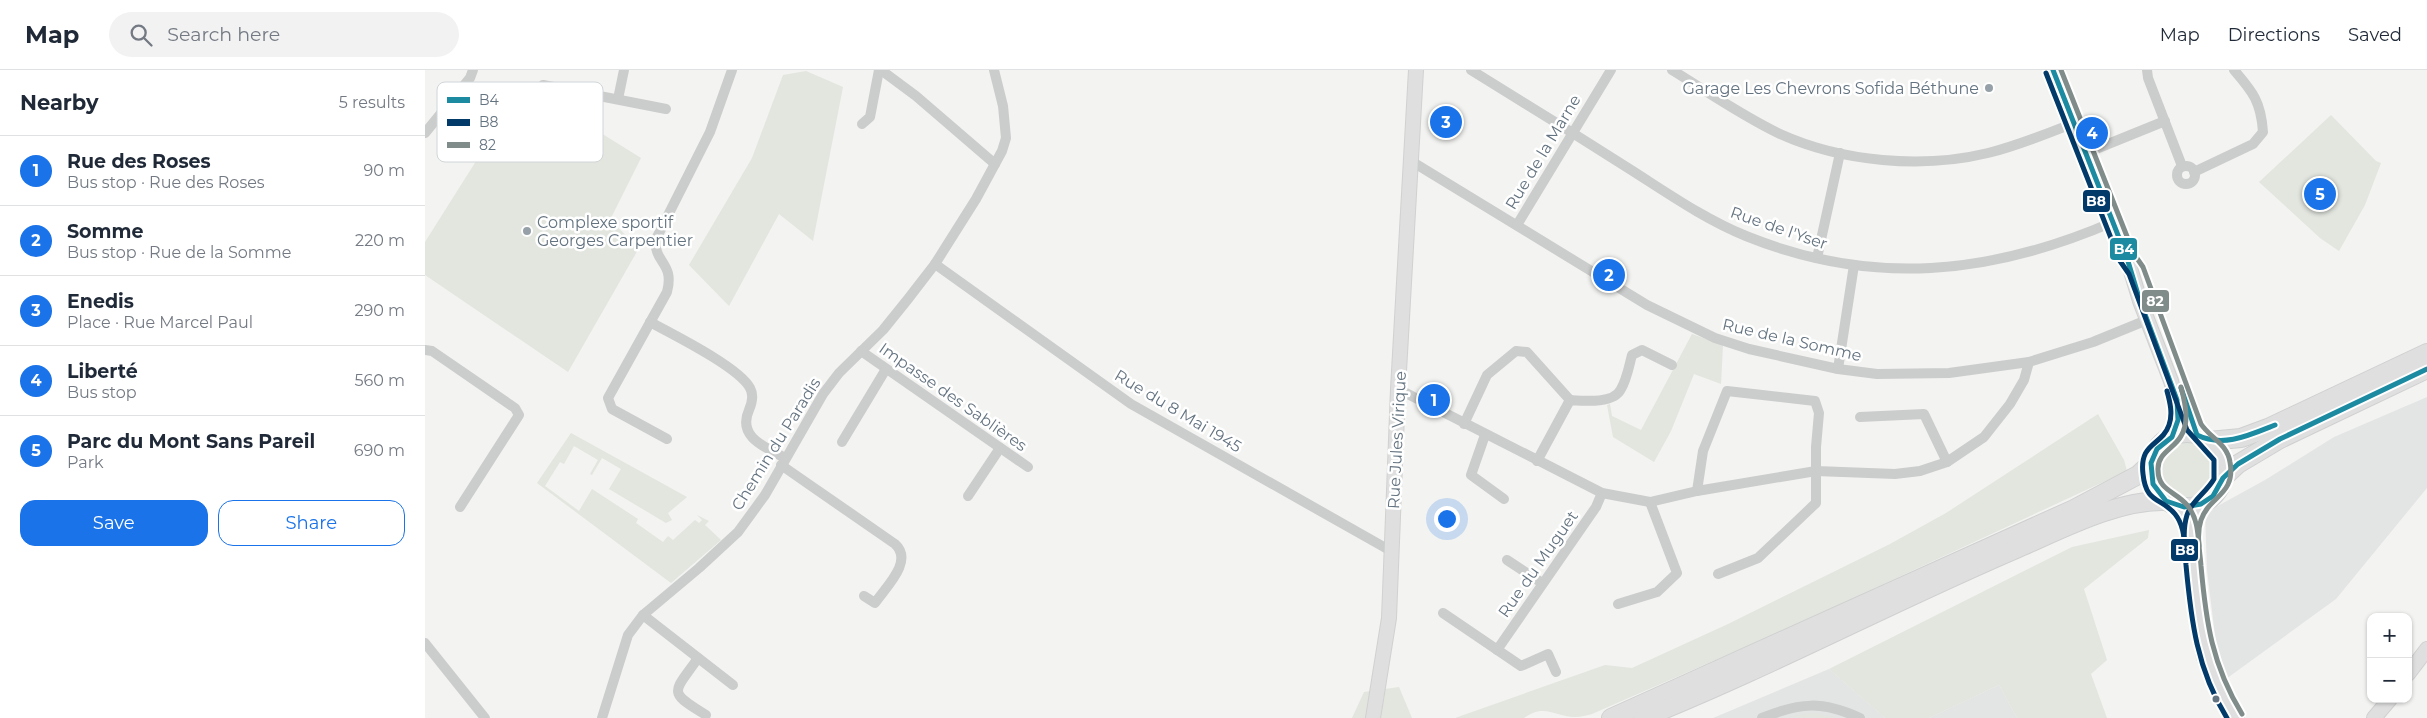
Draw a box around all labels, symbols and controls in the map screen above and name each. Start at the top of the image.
search box [109,12,459,57]
text: Map [25,20,79,49]
icon: search [127,21,155,49]
text: Search here [167,23,280,46]
text: Map [2160,24,2200,46]
text: Directions [2228,24,2320,46]
text: Saved [2348,24,2402,46]
place label: Garage Les Chevrons Sofida Béthune [1682,79,1979,98]
legend [437,82,603,162]
marker: Garage Les Chevrons Sofida Béthune [1983,82,1995,94]
text: Nearby [20,90,99,115]
text: B4 [479,91,500,109]
street label: Rue de la Marne [1501,91,1585,213]
text: 5 results [339,93,405,112]
pin: 3 [1430,103,1462,141]
text: B8 [479,113,499,131]
pin: 4 [2076,114,2108,152]
text: 82 [479,136,496,154]
text: Rue des Roses [67,150,211,173]
text: 1 [33,161,39,180]
text: 90 m [363,161,405,180]
text: Bus stop · Rue des Roses [67,173,265,192]
pin: 5 [2304,175,2336,213]
line badge: B8 [2082,189,2111,213]
text: B8 [2086,192,2106,210]
street label: Rue de l'Yser [1728,203,1830,253]
place label: Complexe sportif Georges Carpentier [537,213,693,250]
text: Somme [67,220,144,243]
marker: Complexe sportif Georges Carpentier [521,225,533,237]
text: 2 [31,231,41,250]
text: 220 m [355,231,405,250]
line badge: B4 [2109,237,2138,261]
text: B4 [2114,240,2135,258]
text: Bus stop · Rue de la Somme [67,243,291,262]
pin: 2 [1593,256,1625,294]
line badge: 82 [2141,289,2170,313]
text: Enedis [67,290,134,313]
text: 82 [2146,292,2164,310]
text: 3 [31,301,41,320]
text: 290 m [354,301,405,320]
text: Place · Rue Marcel Paul [67,313,253,332]
street label: Rue de la Somme [1721,315,1863,365]
street label: Impasse des Sablières [875,339,1031,455]
text: Liberté [67,360,138,383]
street label: Rue du 8 Mai 1945 [1111,366,1245,456]
text: 4 [30,371,42,390]
text: 560 m [354,371,405,390]
street label: Rue Jules Virique [1384,371,1410,509]
street label: Chemin du Paradis [727,374,825,514]
pin: 1 [1418,381,1450,419]
text: Bus stop [67,383,137,402]
text: Parc du Mont Sans Pareil [67,430,315,453]
text: 5 [31,441,41,460]
text: 690 m [354,441,405,460]
text: Park [67,453,104,472]
button: Save [20,500,208,546]
button: Share [218,500,405,546]
your location [1434,506,1460,532]
street label: Rue du Muguet [1494,507,1582,621]
line badge: B8 [2170,538,2199,562]
text: B8 [2175,541,2195,559]
map controls [2367,613,2412,703]
button: + [2367,613,2412,658]
button: − [2367,658,2412,703]
unlabelled marker [2211,694,2221,704]

